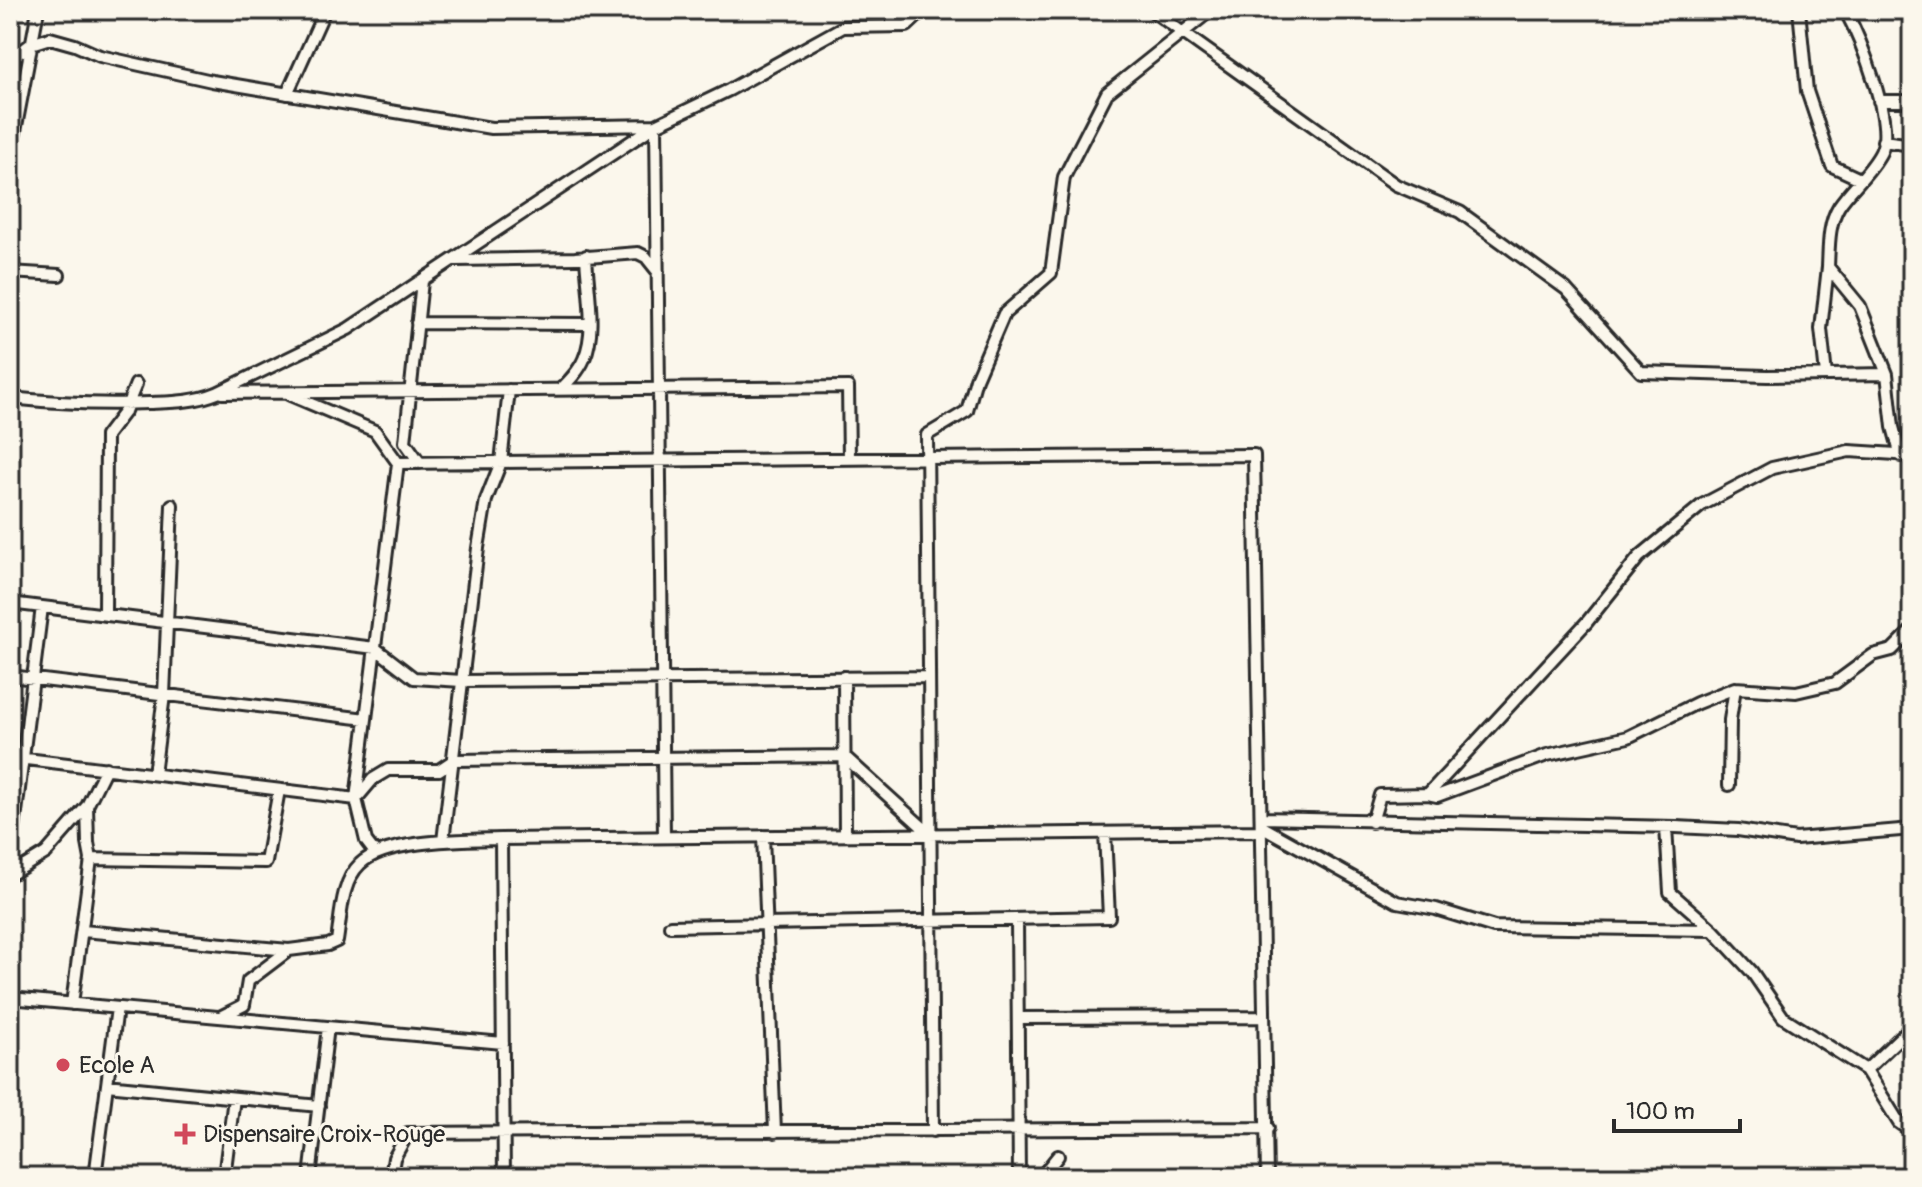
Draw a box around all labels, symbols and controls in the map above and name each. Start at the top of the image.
place label: Ecole A [79,1051,155,1080]
marker: Ecole A [54,1056,72,1074]
scale bar [1614,1083,1740,1133]
text: 100 m [1626,1097,1695,1126]
place label: Dispensaire Croix-Rouge [203,1120,445,1149]
marker: Dispensaire Croix-Rouge [174,1123,196,1145]

